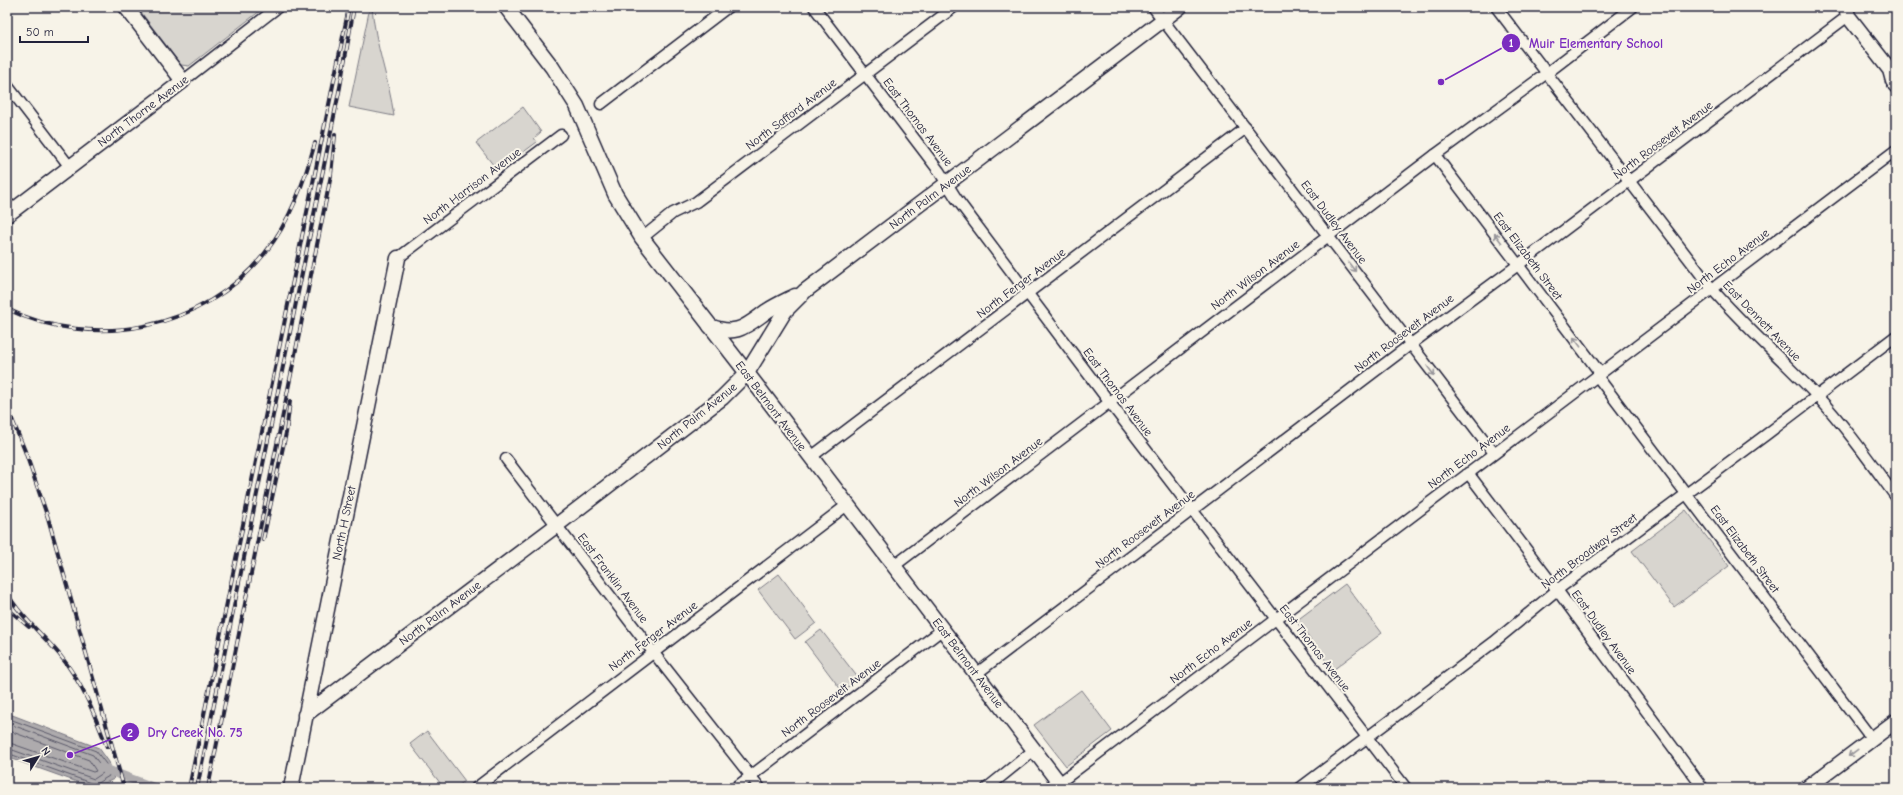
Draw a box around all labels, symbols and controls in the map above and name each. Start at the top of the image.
scale bar [20,18,88,44]
text: 50 m [26,25,54,39]
callout: Muir Elementary School [1501,31,1671,56]
text: 1 [1509,36,1514,50]
text: Muir Elementary School [1529,36,1663,51]
street label: North Thorne Avenue [95,72,191,150]
street label: North Safford Avenue [743,75,839,153]
street label: East Thomas Avenue [880,75,956,169]
street label: North Roosevelt Avenue [1611,98,1715,182]
street label: North Harrison Avenue [420,145,524,227]
street label: North Palm Avenue [886,162,974,232]
street label: East Dudley Avenue [1298,178,1370,266]
street label: East Elizabeth Street [1491,209,1566,303]
street label: North Echo Avenue [1684,226,1772,296]
one-way arrow [1494,233,1502,244]
street label: North Wilson Avenue [1208,237,1302,313]
street label: North Ferger Avenue [974,245,1068,321]
one-way arrow [1348,261,1356,272]
street label: East Dennett Avenue [1720,278,1804,364]
street label: North Roosevelt Avenue [1352,291,1456,375]
one-way arrow [1573,336,1581,347]
street label: East Thomas Avenue [1080,345,1156,439]
street label: East Belmont Avenue [733,358,809,454]
one-way arrow [1426,365,1435,376]
street label: North Palm Avenue [654,380,740,452]
street label: North Echo Avenue [1425,421,1513,491]
street label: North Wilson Avenue [951,434,1045,510]
street label: North H Street [329,484,359,561]
street label: North Roosevelt Avenue [1093,487,1197,571]
street label: East Elizabeth Street [1708,502,1783,596]
street label: North Broadway Street [1538,510,1640,592]
street label: East Franklin Avenue [575,530,651,626]
street label: North Palm Avenue [396,578,484,648]
street label: East Dudley Avenue [1569,587,1639,677]
street label: North Ferger Avenue [606,598,700,674]
street label: East Thomas Avenue [1277,602,1353,694]
street label: East Belmont Avenue [930,615,1006,711]
street label: North Echo Avenue [1167,616,1255,686]
street label: North Roosevelt Avenue [779,656,883,740]
callout: Dry Creek No. 75 [120,720,251,745]
text: Dry Creek No. 75 [147,725,243,740]
text: 2 [127,726,133,740]
north arrow [18,737,58,777]
text: N [38,745,53,758]
one-way arrow [1848,749,1859,757]

